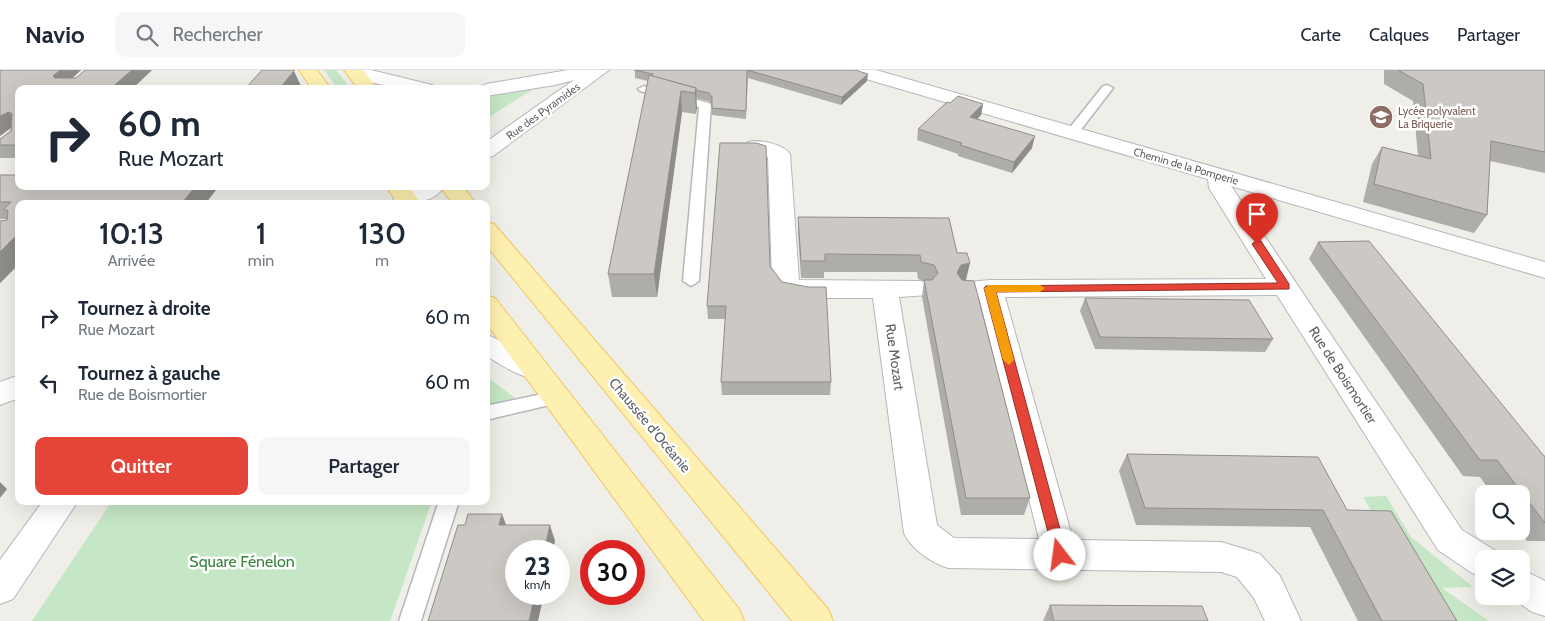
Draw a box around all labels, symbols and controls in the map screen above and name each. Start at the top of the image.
search box [115,12,465,57]
text: Navio [25,20,85,49]
icon: search [133,21,161,49]
text: Rechercher [173,23,262,46]
text: Carte [1300,24,1341,46]
text: Calques [1369,24,1429,46]
text: Partager [1457,24,1520,46]
street label: Rue des Pyramides [503,79,583,143]
text: 60 m [118,102,201,145]
school or university icon: Lycée polyvalent La Briquerie [1368,104,1394,130]
place label: Lycée polyvalent La Briquerie [1398,104,1476,131]
icon: right [35,105,100,170]
street label: Chemin de la Pomperie [1132,144,1240,188]
text: Rue Mozart [118,145,224,172]
pin [1236,193,1278,244]
icon: arrive [1243,200,1271,228]
text: 10:13 [99,215,164,252]
text: 1 [256,215,266,252]
text: 130 [358,215,406,252]
text: Arrivée [108,251,155,270]
text: min [248,251,274,270]
text: m [375,251,389,270]
text: Tournez à droite [78,297,211,320]
icon: right [35,304,63,332]
text: 60 m [425,306,470,329]
text: Rue Mozart [78,320,155,339]
street label: Rue Mozart [881,322,909,392]
street label: Rue de Boismortier [1305,323,1381,428]
text: Tournez à gauche [78,362,220,385]
icon: left [35,369,63,397]
text: 60 m [425,371,470,394]
street label: Chaussée d'Océanie [605,374,695,476]
text: Rue de Boismortier [78,385,207,404]
button: Quitter [35,437,248,495]
button: Partager [258,437,470,495]
map controls [1475,485,1530,605]
button: search [1475,485,1530,540]
position arrow [1033,528,1085,580]
speed limit sign: 30 [580,540,645,605]
button: layers [1475,550,1530,605]
text: 23 [524,551,551,581]
park label: Square Fénelon [189,552,295,571]
text: km/h [524,577,551,592]

